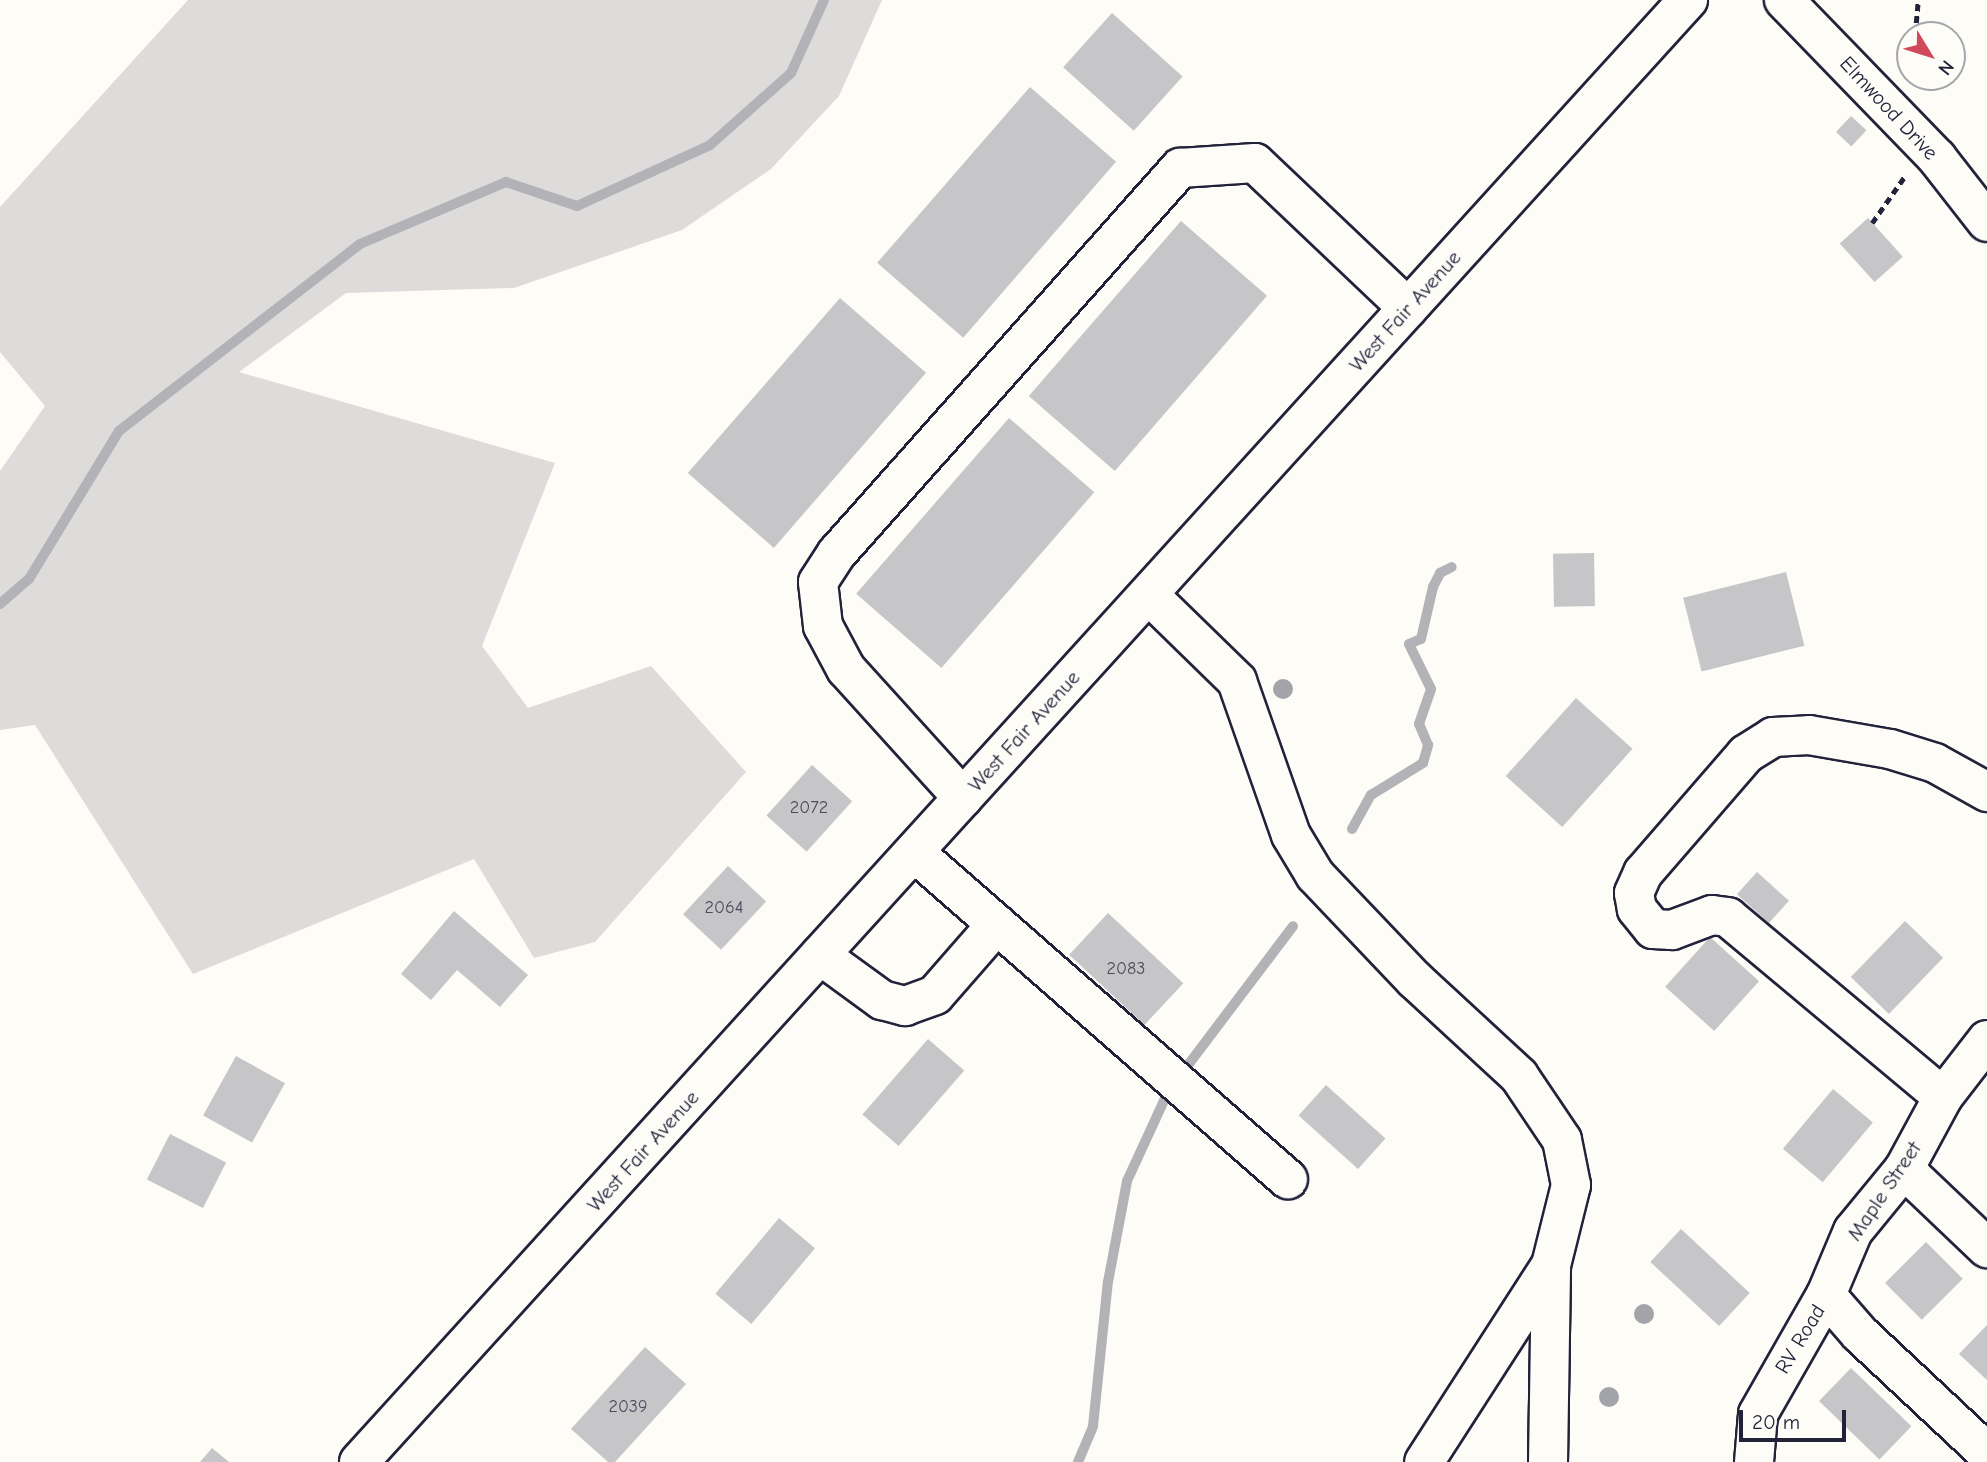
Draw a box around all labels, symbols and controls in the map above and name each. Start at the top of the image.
north arrow [1896,21,1966,91]
street label: Elmwood Drive [1835,51,1943,165]
text: N [1933,56,1958,79]
street label: West Fair Avenue [1344,245,1466,377]
street label: West Fair Avenue [963,665,1085,797]
house number: 2072 [790,797,828,819]
house number: 2064 [705,897,743,919]
house number: 2083 [1107,958,1145,980]
street label: West Fair Avenue [582,1085,704,1217]
street label: Maple Street [1842,1137,1926,1245]
street label: RV Road [1770,1300,1830,1378]
house number: 2039 [608,1396,648,1418]
scale bar [1742,1396,1849,1440]
text: 20 m [1752,1410,1800,1434]

